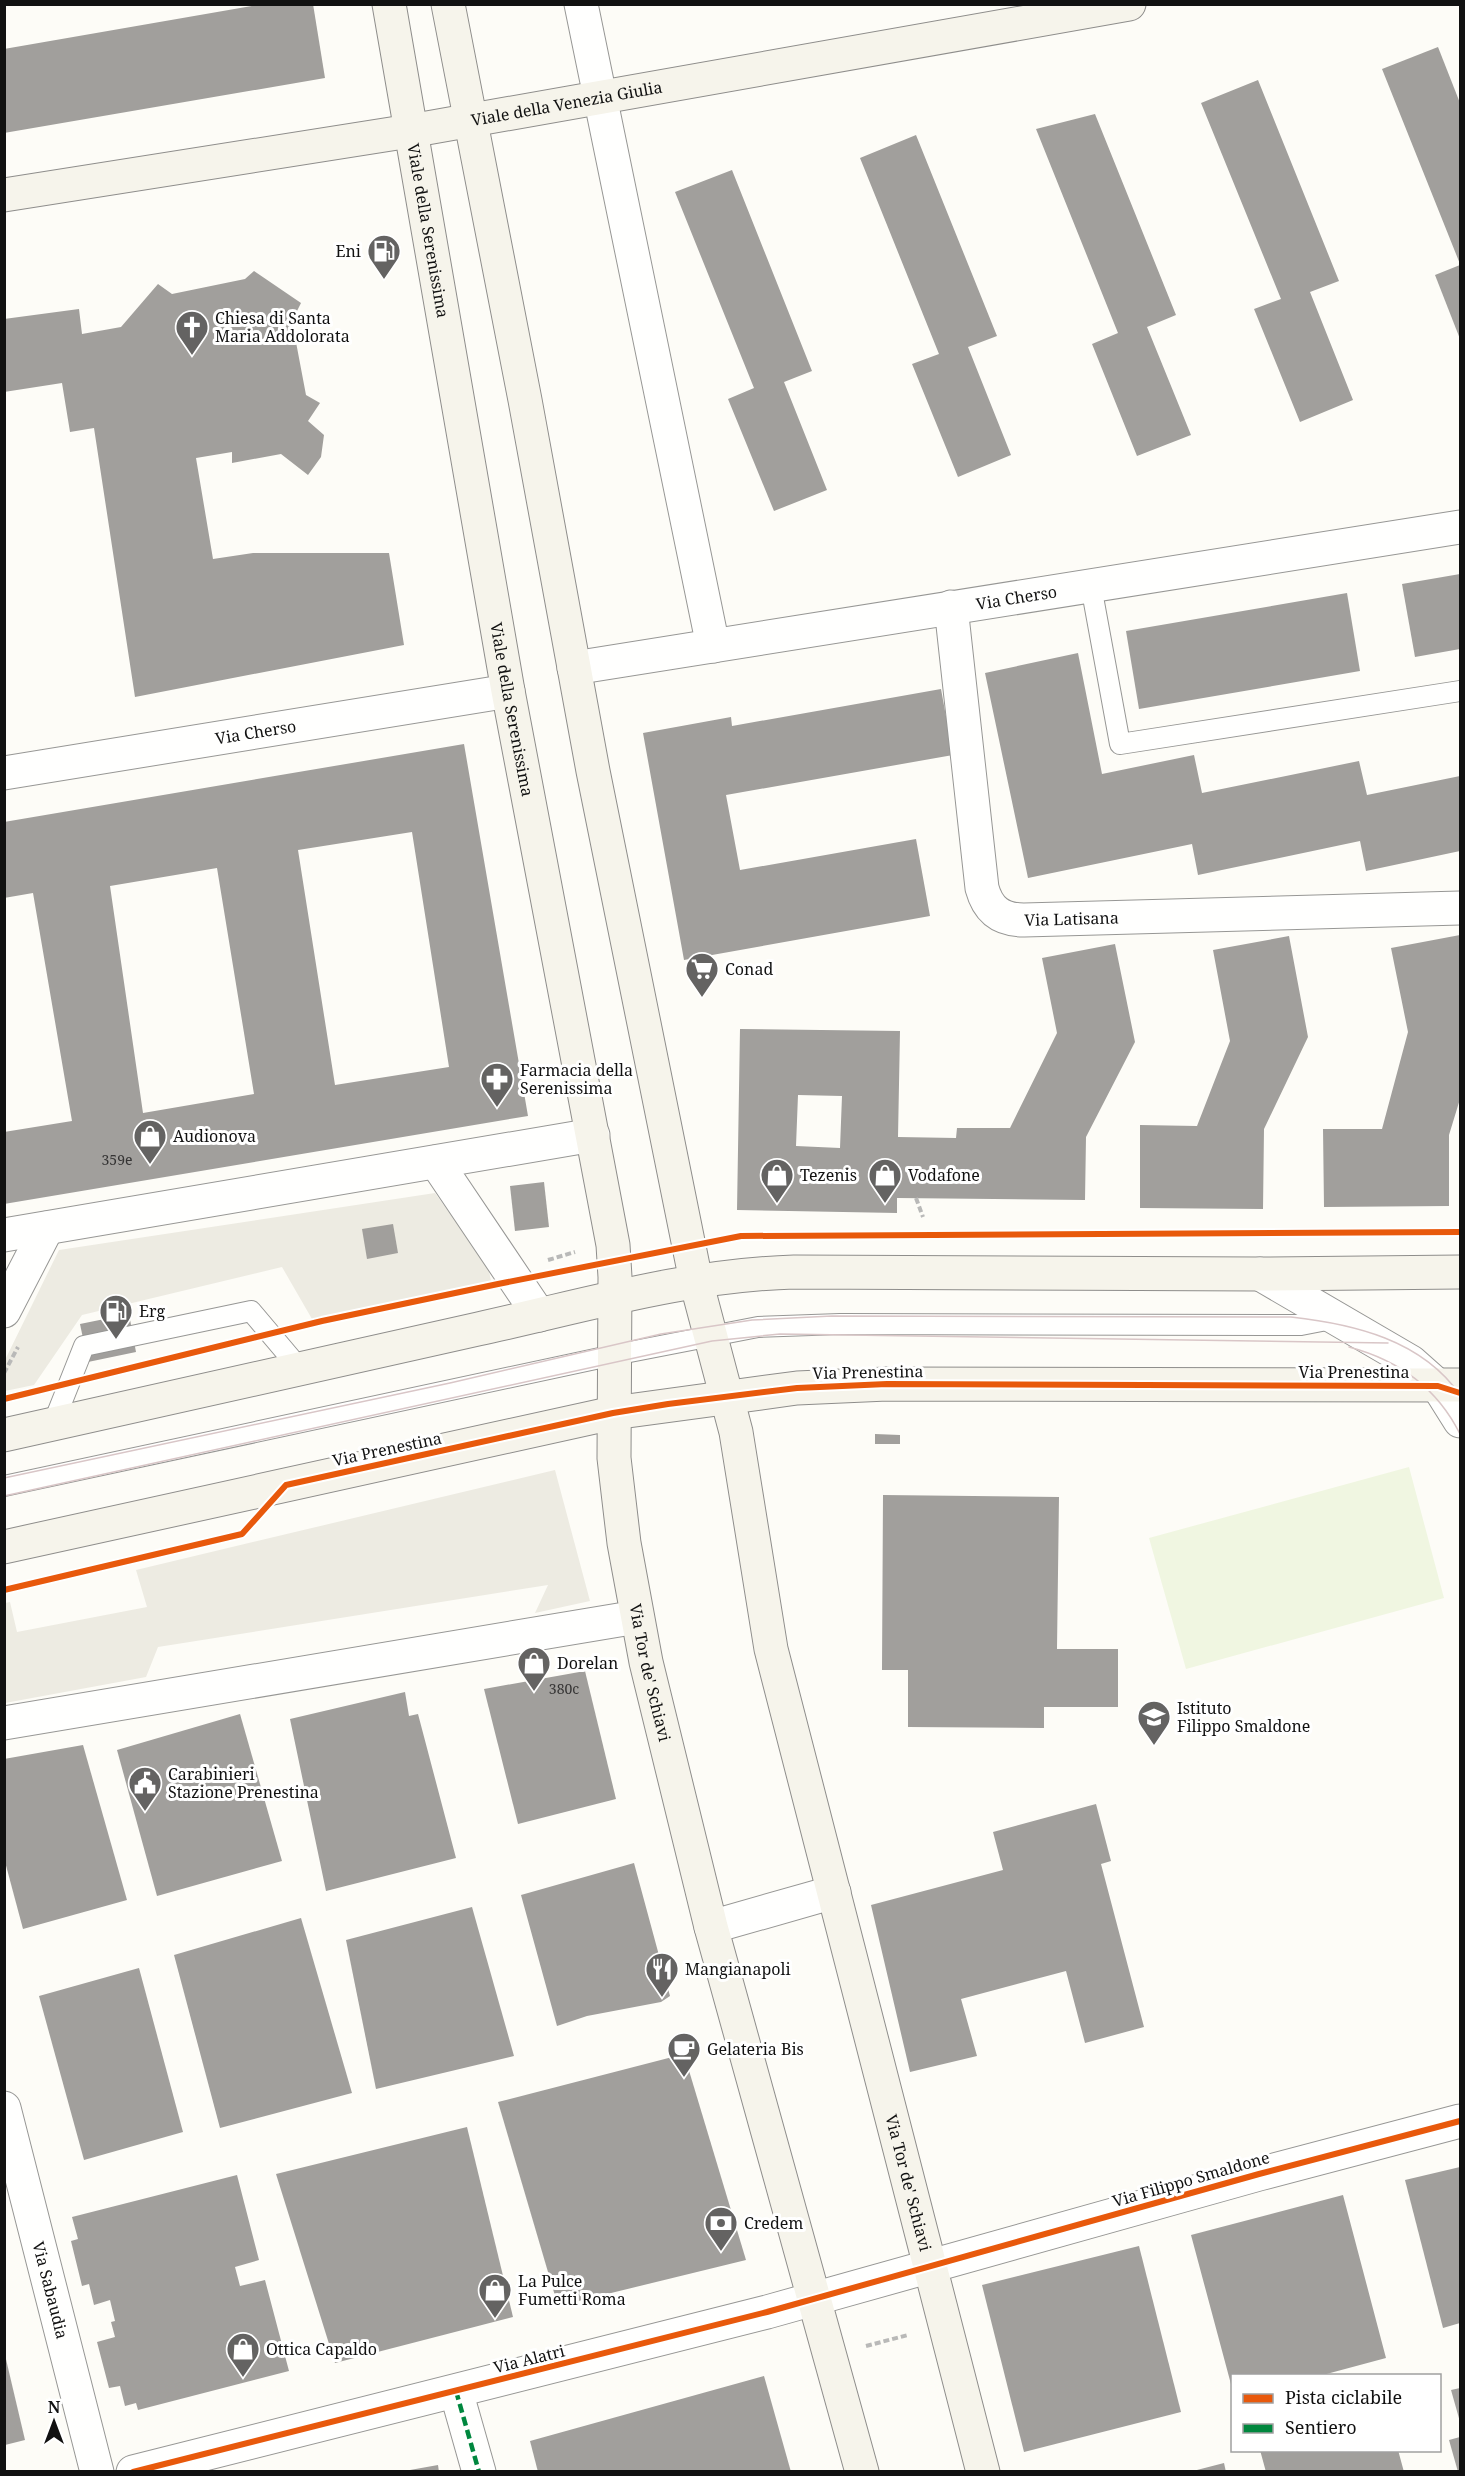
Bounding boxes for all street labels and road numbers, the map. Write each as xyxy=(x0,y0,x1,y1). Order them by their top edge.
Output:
street label: Viale della Venezia Giulia xyxy=(469,76,664,131)
street label: Viale della Serenissima xyxy=(402,142,454,320)
street label: Via Cherso xyxy=(974,580,1058,615)
street label: Viale della Serenissima xyxy=(485,621,539,798)
street label: Via Cherso xyxy=(214,715,298,749)
street label: Via Latisana xyxy=(1024,906,1119,931)
street label: Via Prenestina xyxy=(812,1360,924,1384)
street label: Via Prenestina xyxy=(1298,1361,1410,1383)
street label: Via Prenestina xyxy=(330,1427,444,1471)
street label: Via Tor de' Schiavi xyxy=(624,1602,676,1744)
street label: Via Tor de' Schiavi xyxy=(880,2112,937,2253)
street label: Via Filippo Smaldone xyxy=(1110,2146,1272,2212)
street label: Via Sabaudia xyxy=(28,2239,74,2341)
street label: Via Alatri xyxy=(491,2340,567,2378)

